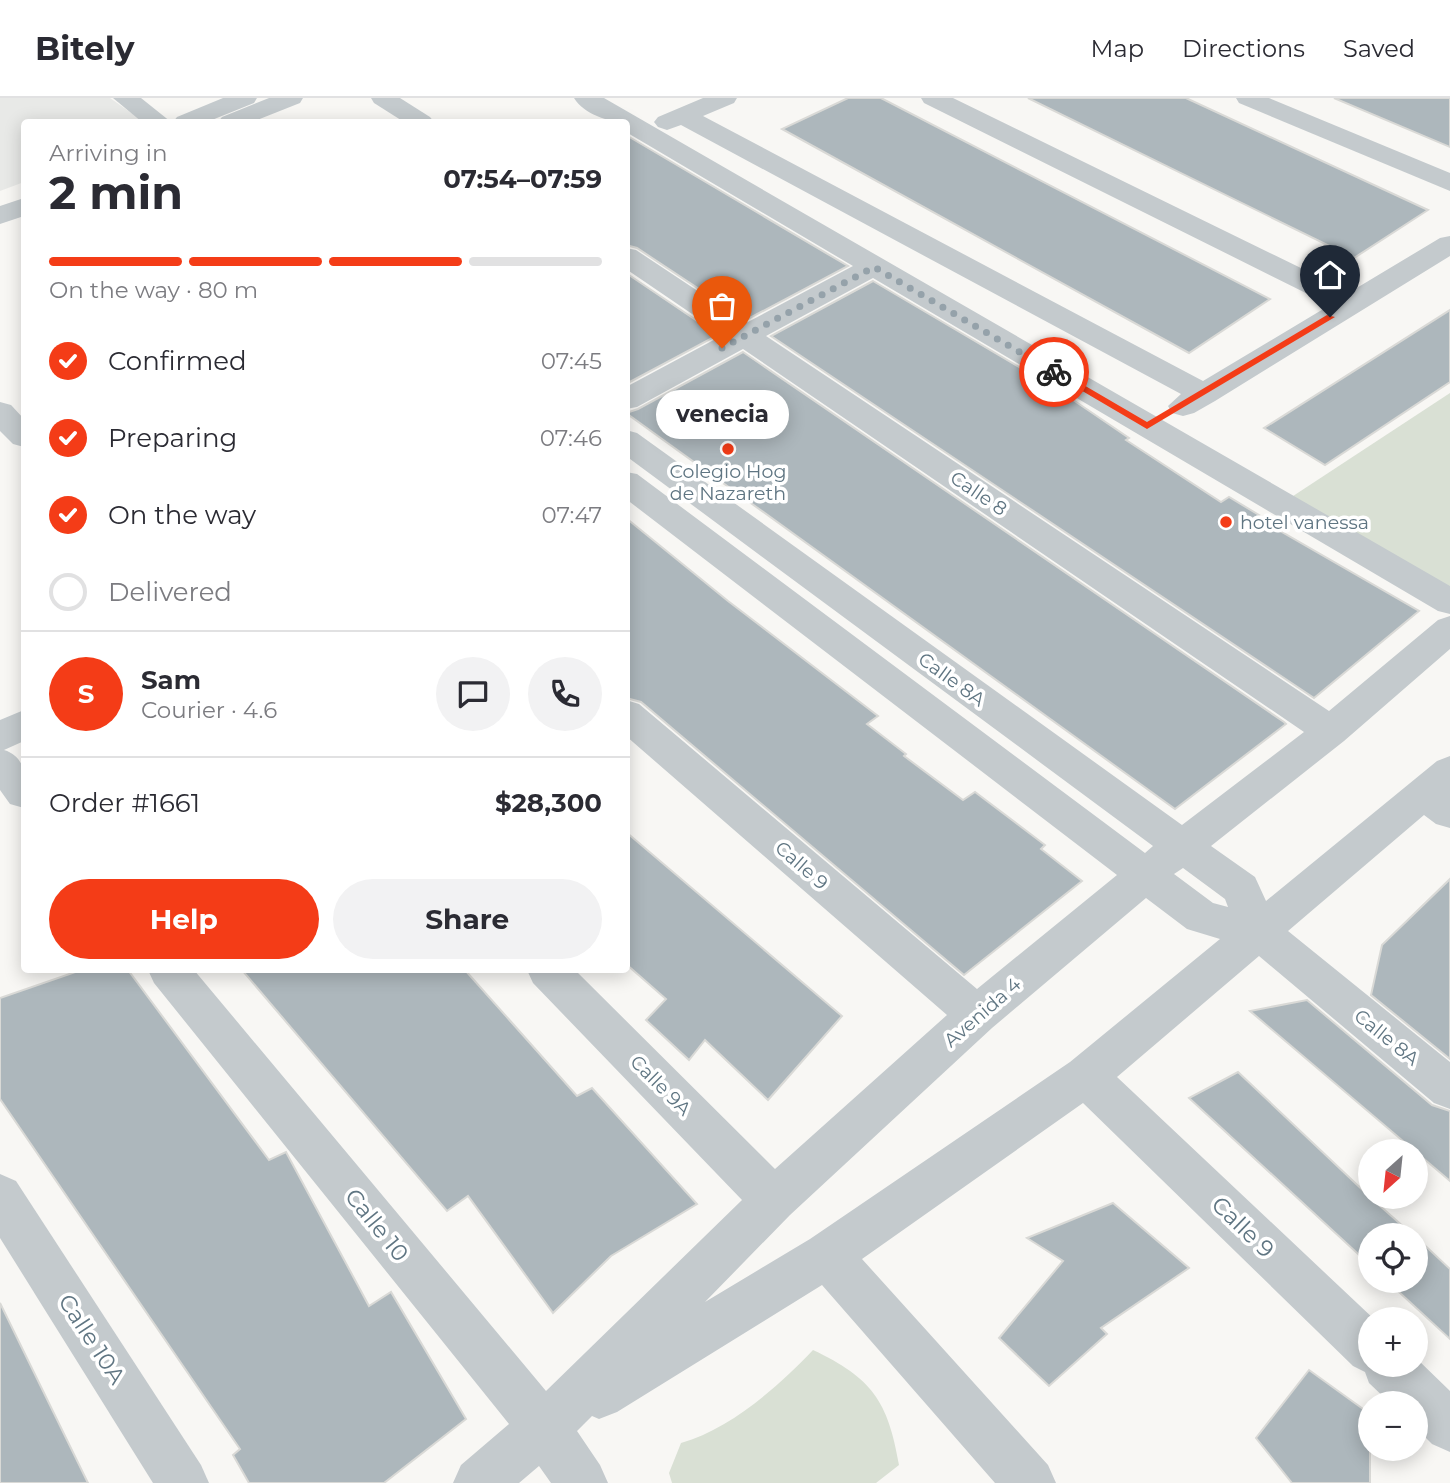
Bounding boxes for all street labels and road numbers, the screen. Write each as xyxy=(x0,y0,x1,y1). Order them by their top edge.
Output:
street label: Calle 8 xyxy=(946,466,1011,521)
street label: Calle 8A xyxy=(914,648,990,712)
street label: Calle 9 xyxy=(770,836,833,895)
street label: Avenida 4 xyxy=(939,973,1026,1052)
street label: Calle 8A xyxy=(1350,1004,1424,1071)
street label: Calle 9A xyxy=(626,1050,696,1121)
street label: Calle 10 xyxy=(339,1183,415,1267)
street label: Calle 9 xyxy=(1206,1191,1280,1263)
street label: Calle 10A xyxy=(53,1289,132,1390)

